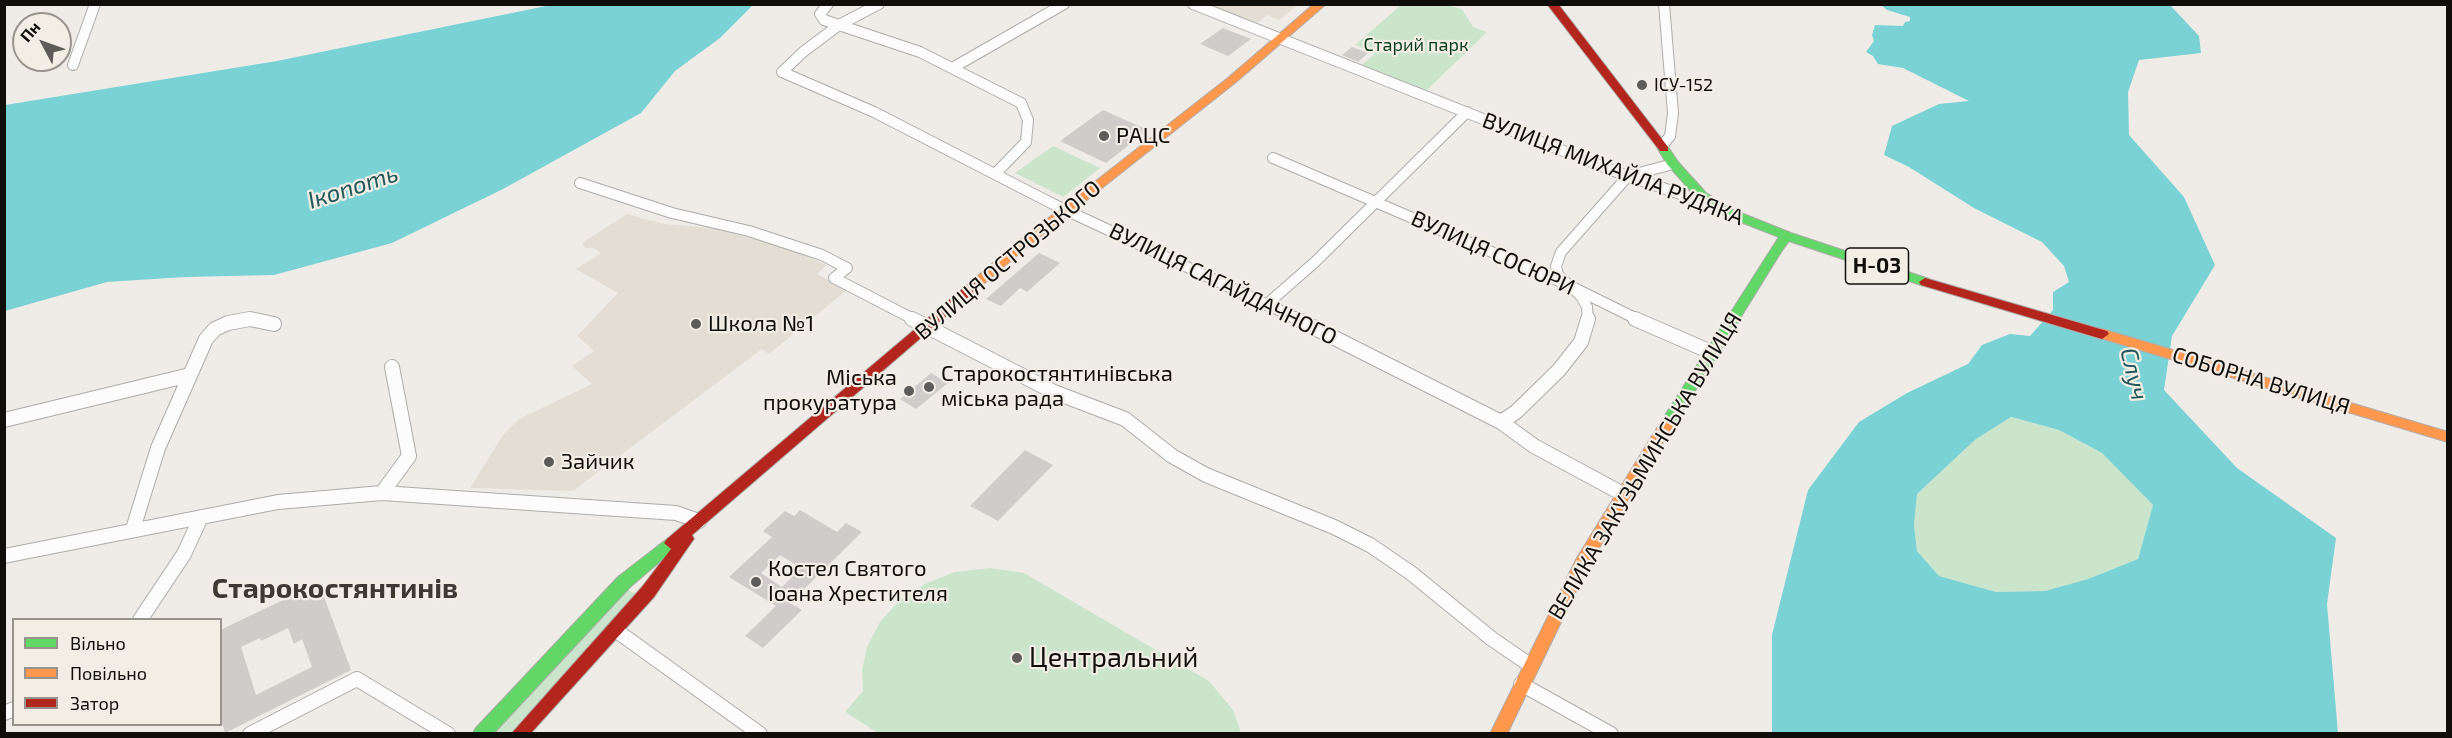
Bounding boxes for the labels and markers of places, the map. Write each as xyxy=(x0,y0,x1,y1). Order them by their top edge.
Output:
place label: ІСУ-152 xyxy=(1654,74,1713,96)
marker: ІСУ-152 xyxy=(1635,78,1649,92)
place label: РАЦС xyxy=(1116,123,1170,149)
marker: РАЦС xyxy=(1097,129,1111,143)
place label: Школа №1 xyxy=(708,311,814,337)
marker: Школа №1 xyxy=(689,317,703,331)
place label: Старокостянтинівська міська рада xyxy=(941,361,1173,412)
place label: Міська прокуратура xyxy=(763,365,897,416)
marker: Старокостянтинівська міська рада xyxy=(922,380,936,394)
marker: Міська прокуратура xyxy=(902,384,916,398)
place label: Зайчик xyxy=(561,449,635,475)
marker: Зайчик xyxy=(542,455,556,469)
place label: Костел Святого Іоана Хрестителя xyxy=(768,556,948,608)
marker: Костел Святого Іоана Хрестителя xyxy=(749,575,763,589)
place label: Центральний xyxy=(1029,642,1198,674)
marker: Центральний xyxy=(1010,651,1024,665)

